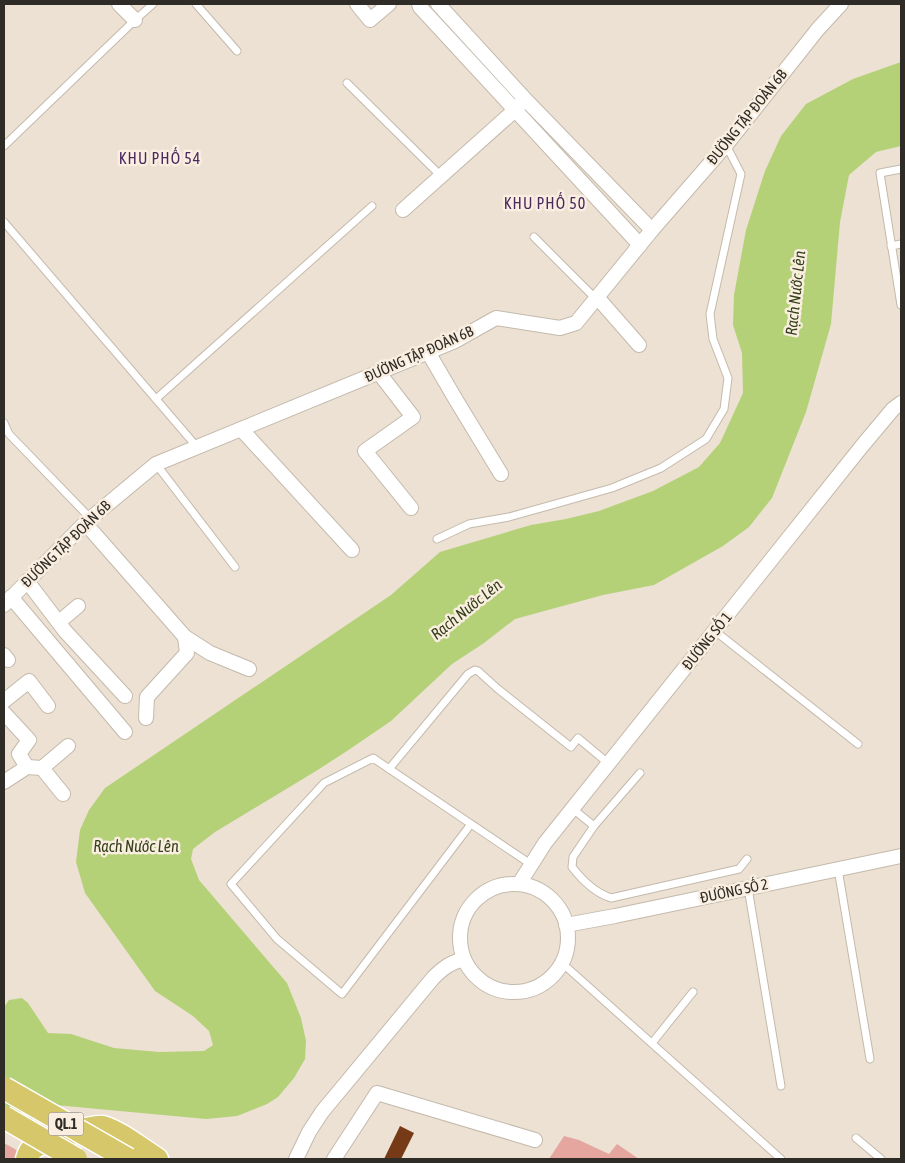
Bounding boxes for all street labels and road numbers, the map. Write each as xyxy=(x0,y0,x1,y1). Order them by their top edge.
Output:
street label: ĐƯỜNG TẬP ĐOÀN 6B xyxy=(703,66,790,168)
street label: ĐƯỜNG TẬP ĐOÀN 6B xyxy=(362,322,476,385)
street label: ĐƯỜNG TẬP ĐOÀN 6B xyxy=(18,497,114,590)
street label: ĐƯỜNG SỐ 1 xyxy=(678,608,735,673)
street label: ĐƯỜNG SỐ 2 xyxy=(698,874,769,906)
road number: QL.1 xyxy=(48,1112,84,1136)

